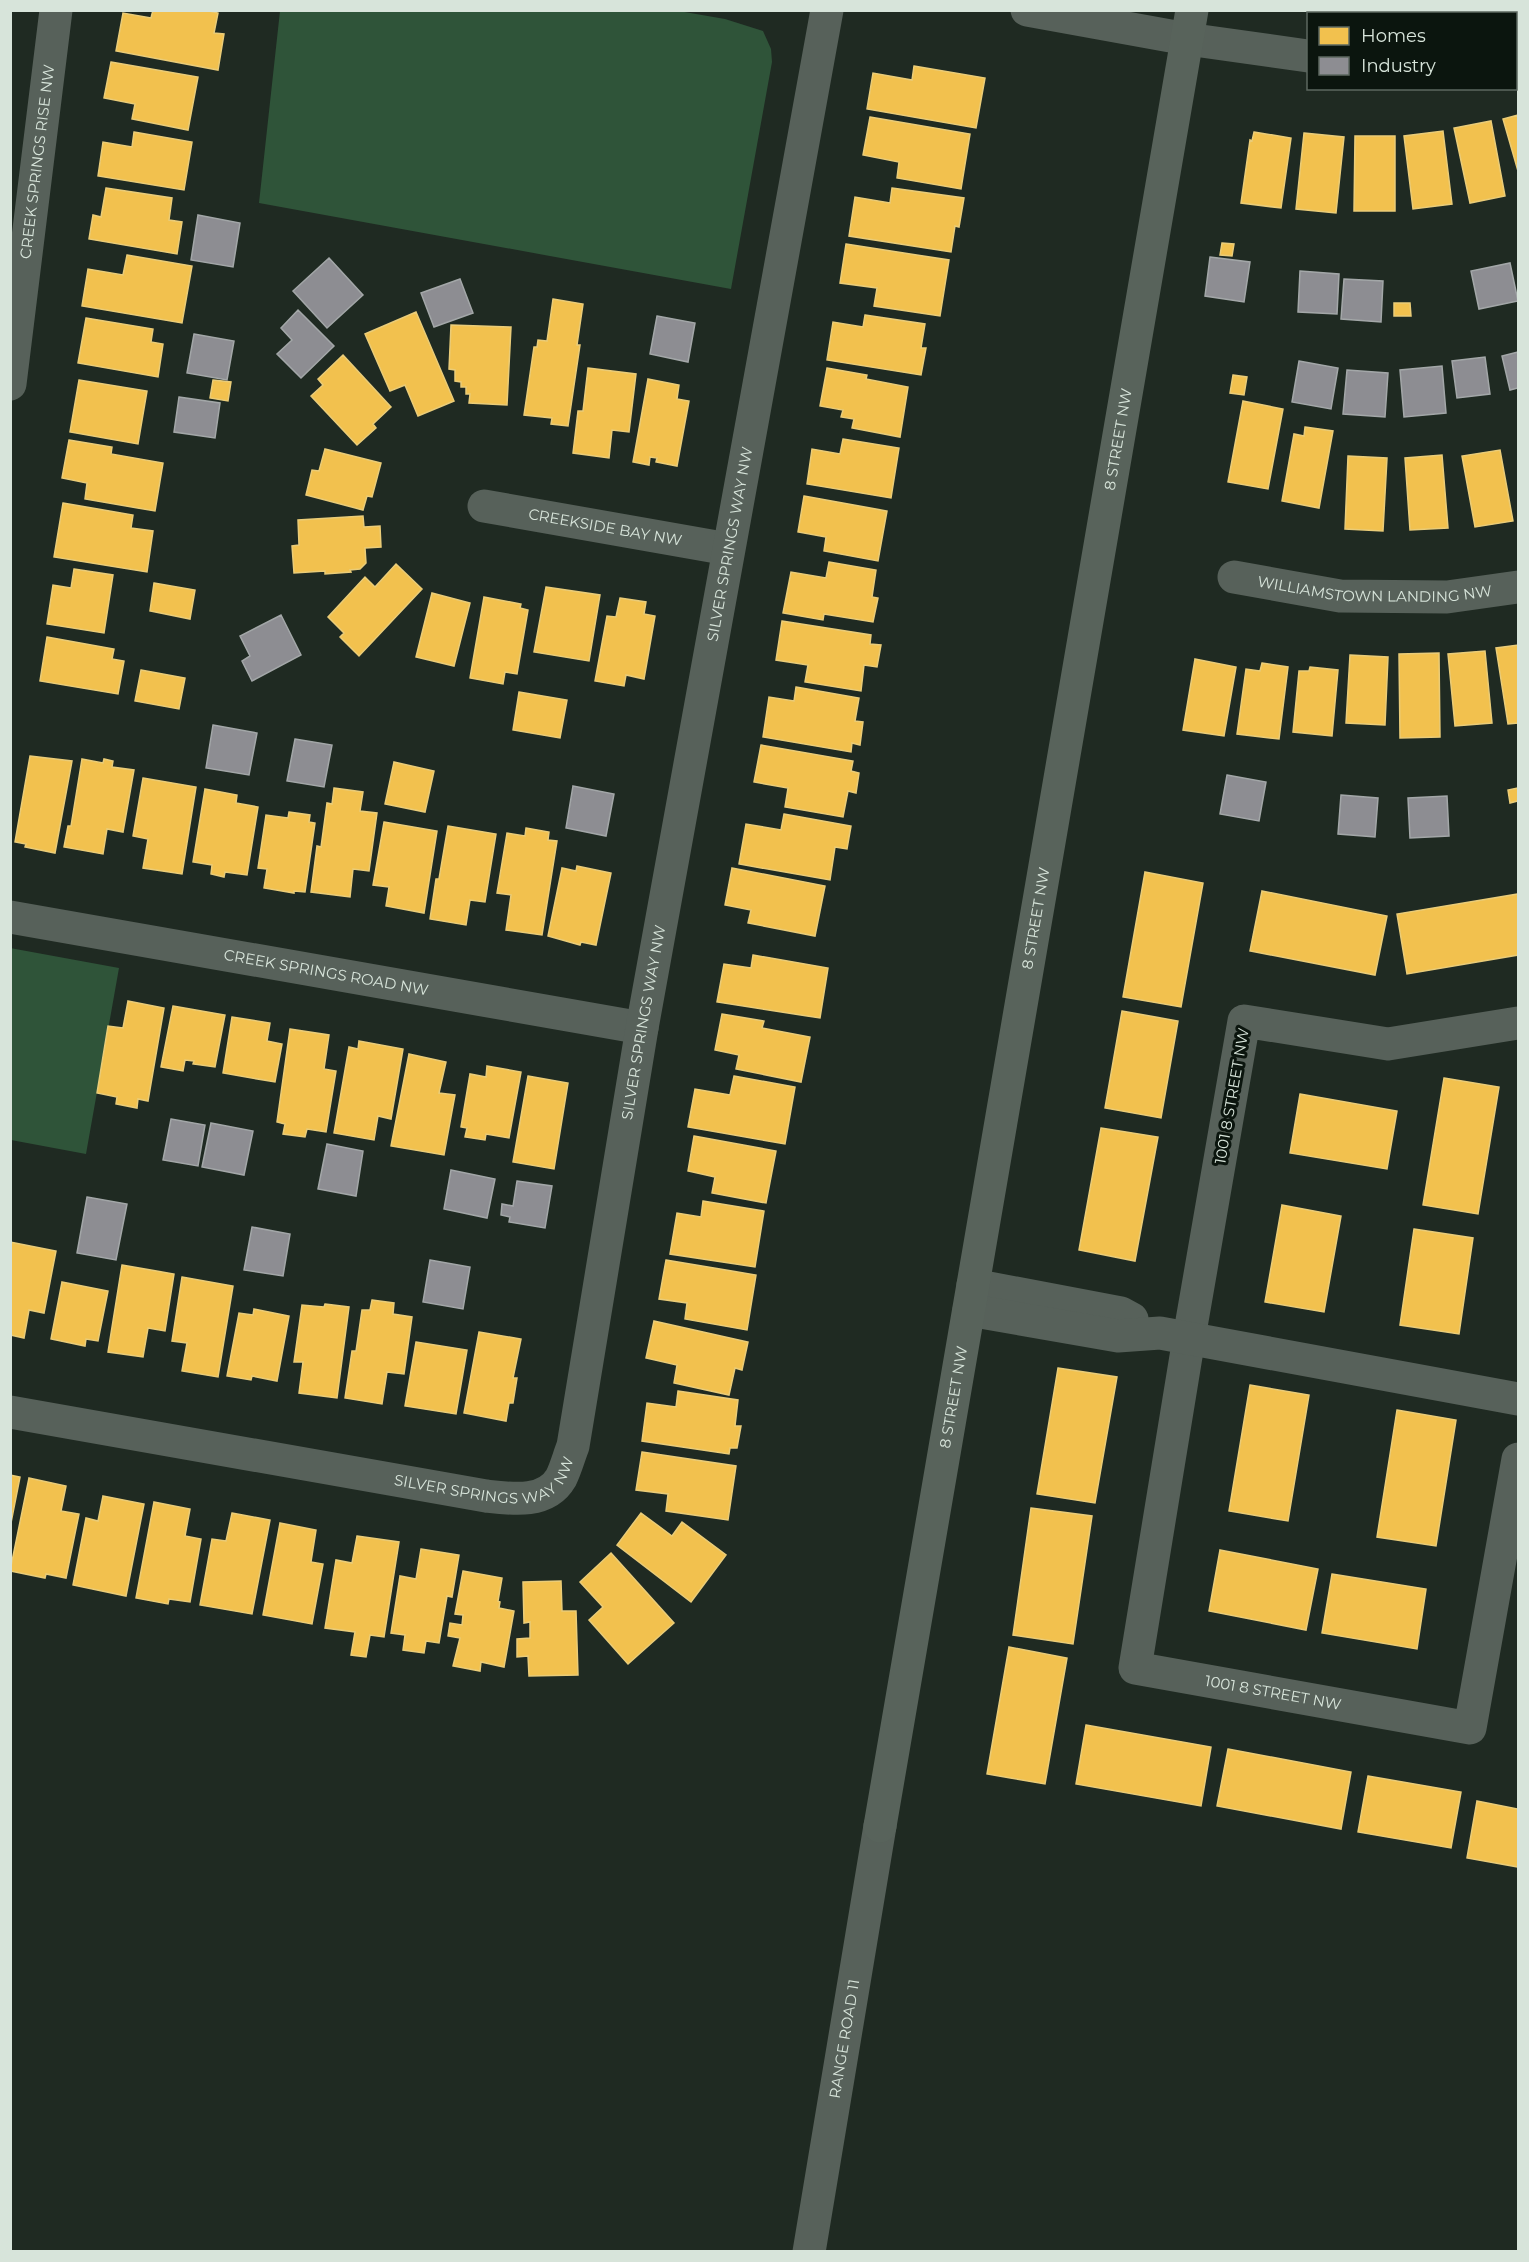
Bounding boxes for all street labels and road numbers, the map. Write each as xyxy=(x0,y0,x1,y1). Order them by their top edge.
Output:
street label: CREEK SPRINGS RISE NW xyxy=(15,63,58,260)
street label: 8 STREET NW xyxy=(1100,386,1136,492)
street label: SILVER SPRINGS WAY NW xyxy=(702,445,756,643)
street label: CREEKSIDE BAY NW xyxy=(527,504,684,550)
street label: WILLIAMSTOWN LANDING NW xyxy=(1256,571,1493,606)
street label: 8 STREET NW xyxy=(1017,865,1054,971)
street label: SILVER SPRINGS WAY NW xyxy=(617,923,670,1121)
street label: CREEK SPRINGS ROAD NW xyxy=(222,945,430,999)
street label: 1001 8 STREET NW xyxy=(1210,1026,1253,1165)
street label: 8 STREET NW xyxy=(935,1344,971,1450)
street label: SILVER SPRINGS WAY NW xyxy=(393,1454,578,1508)
street label: 1001 8 STREET NW xyxy=(1204,1671,1343,1714)
street label: RANGE ROAD 11 xyxy=(825,1978,863,2100)

